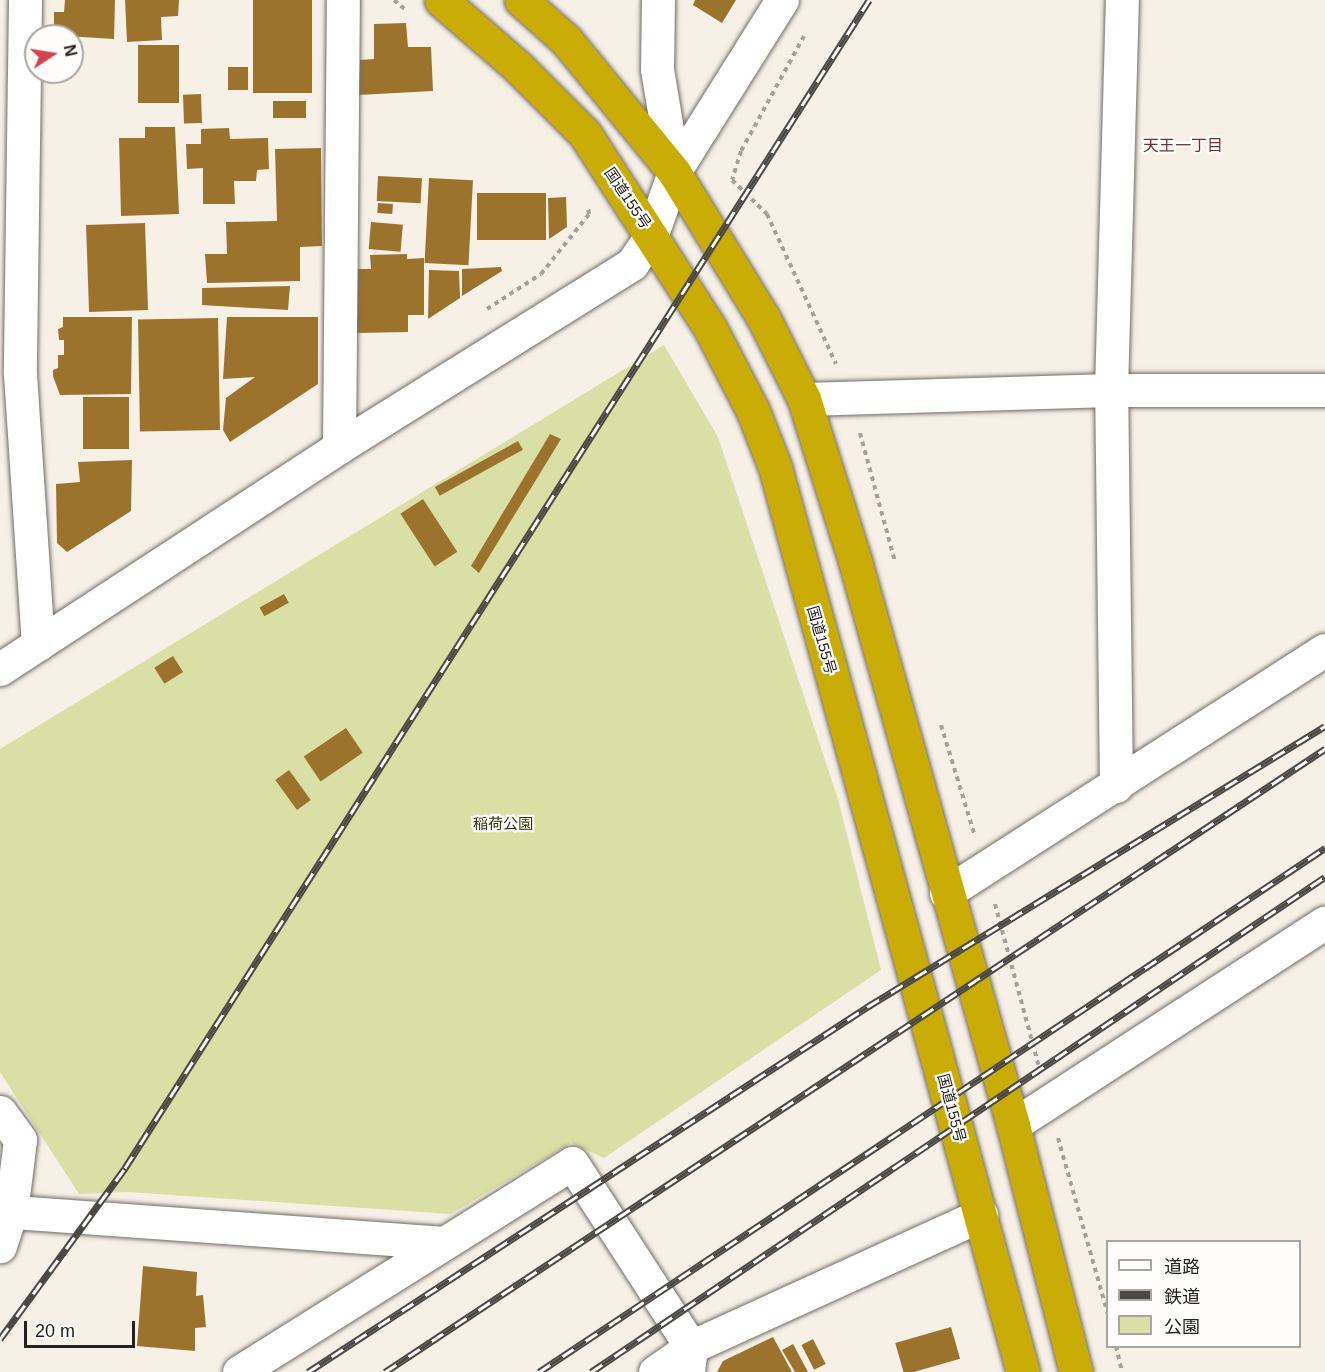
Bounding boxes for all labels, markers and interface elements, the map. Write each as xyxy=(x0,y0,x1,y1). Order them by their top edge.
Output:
north arrow xyxy=(24,24,84,84)
text: N xyxy=(61,43,80,58)
district label: 天王一丁目 xyxy=(1143,136,1223,156)
street label: 国道155号 xyxy=(601,164,655,232)
street label: 国道155号 xyxy=(804,604,840,676)
park label: 稲荷公園 xyxy=(473,815,533,833)
street label: 国道155号 xyxy=(934,1072,970,1144)
legend xyxy=(1106,1240,1301,1348)
text: 道路 xyxy=(1164,1257,1200,1277)
text: 鉄道 xyxy=(1164,1287,1200,1307)
scale bar xyxy=(27,1309,138,1347)
text: 公園 xyxy=(1164,1317,1200,1337)
text: 20 m xyxy=(35,1321,75,1341)

